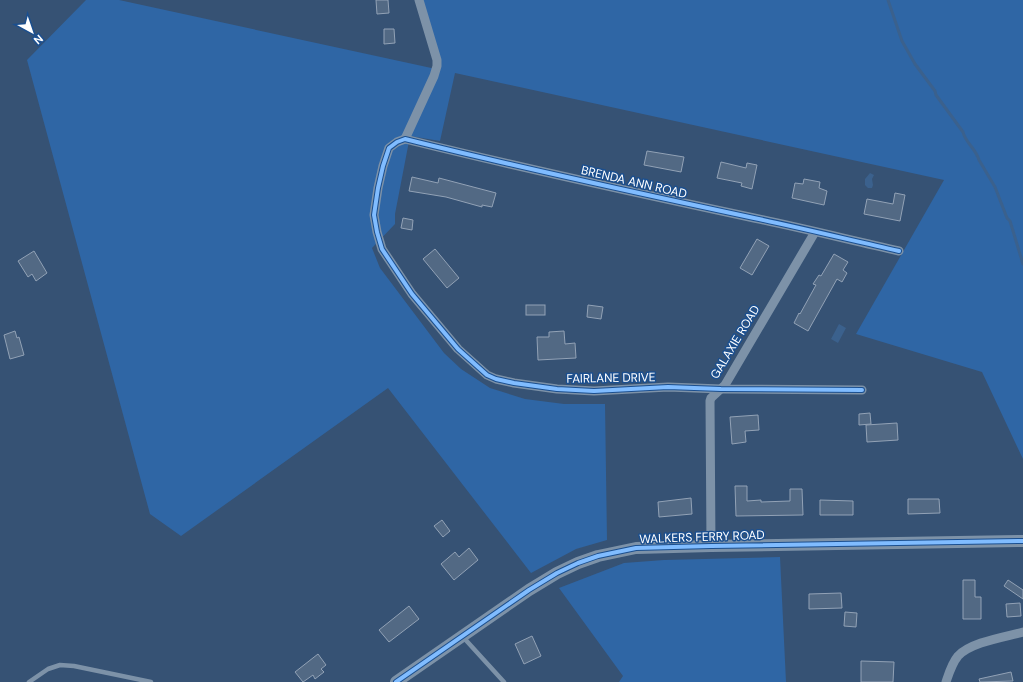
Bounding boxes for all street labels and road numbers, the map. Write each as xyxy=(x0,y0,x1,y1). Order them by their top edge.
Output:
street label: BRENDA ANN ROAD xyxy=(580,162,688,202)
street label: GALAXIE ROAD xyxy=(707,302,763,382)
street label: FAIRLANE DRIVE xyxy=(566,369,656,387)
street label: WALKERS FERRY ROAD xyxy=(639,527,765,547)

